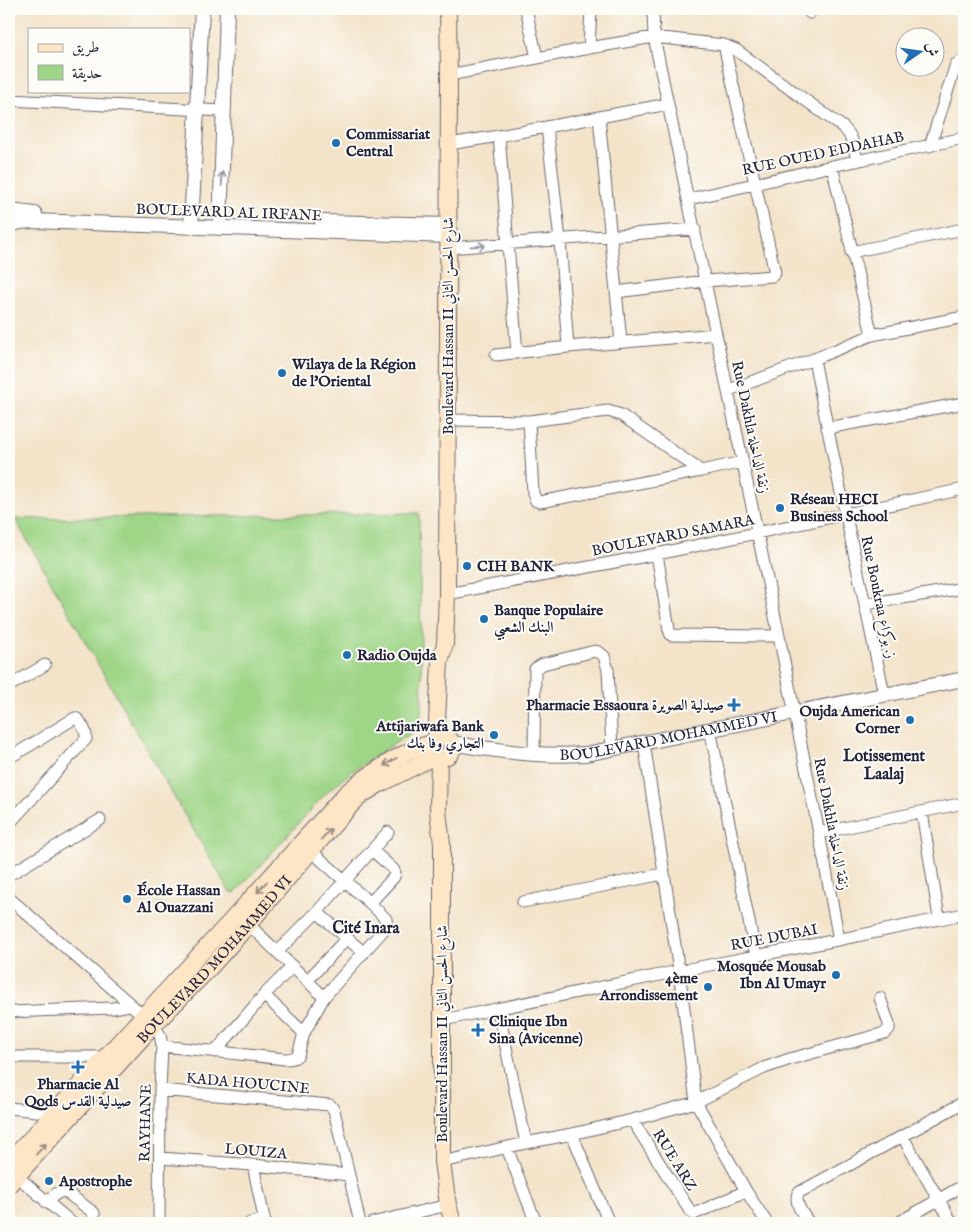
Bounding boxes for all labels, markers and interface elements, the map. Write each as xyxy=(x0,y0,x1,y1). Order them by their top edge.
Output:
legend xyxy=(28,28,190,92)
north arrow xyxy=(896,28,946,78)
text: طريق xyxy=(72,38,99,57)
text: ش xyxy=(921,41,942,58)
text: حديقة xyxy=(72,64,102,83)
place label: Commissariat Central xyxy=(346,125,431,161)
street label: RUE OUED EDDAHAB xyxy=(740,127,906,180)
marker: Commissariat Central xyxy=(330,137,342,149)
one-way arrow xyxy=(217,172,226,188)
street label: BOULEVARD AL IRFANE xyxy=(136,200,322,225)
street label: Boulevard Hassan II شارع الحسن الثاني xyxy=(439,217,461,435)
one-way arrow xyxy=(470,241,486,250)
place label: Wilaya de la Région de l'Oriental xyxy=(291,355,416,391)
street label: Rue Dakhla زنقة الداخلة xyxy=(727,359,774,495)
marker: Wilaya de la Région de l'Oriental xyxy=(276,367,288,379)
place label: Réseau HECI Business School xyxy=(790,490,889,526)
marker: Réseau HECI Business School xyxy=(774,502,786,514)
street label: BOULEVARD SAMARA xyxy=(590,510,757,561)
street label: Rue Boukraa ز. بوكراع xyxy=(853,534,901,661)
place label: CIH BANK xyxy=(477,557,555,576)
marker: CIH BANK xyxy=(461,560,473,572)
place label: Banque Populaire البنك الشعبي xyxy=(494,601,603,641)
marker: Banque Populaire البنك الشعبي xyxy=(478,613,490,625)
place label: Radio Oujda xyxy=(357,646,437,665)
marker: Radio Oujda xyxy=(341,649,353,661)
place label: Pharmacie Essaoura صيدلية الصويرة xyxy=(526,696,724,715)
marker: Pharmacie Essaoura صيدلية الصويرة xyxy=(728,699,740,711)
place label: Oujda American Corner xyxy=(800,702,900,738)
street label: BOULEVARD MOHAMMED VI xyxy=(560,707,780,765)
marker: Oujda American Corner xyxy=(904,714,916,726)
place label: Attijariwafa Bank التجاري وفا بنك xyxy=(375,717,485,755)
marker: Attijariwafa Bank التجاري وفا بنك xyxy=(488,729,500,741)
district label: Lotissement Laalaj xyxy=(843,747,926,785)
street label: Rue Dakhla زنقة الداخلة xyxy=(809,756,854,892)
one-way arrow xyxy=(384,758,398,768)
one-way arrow xyxy=(320,827,332,840)
street label: BOULEVARD MOHAMMED VI xyxy=(133,871,296,1048)
one-way arrow xyxy=(256,880,267,893)
place label: École Hassan Al Ouazzani xyxy=(136,881,220,917)
marker: École Hassan Al Ouazzani xyxy=(121,893,133,905)
district label: Cité Inara xyxy=(332,919,401,939)
street label: RUE DUBAI xyxy=(729,920,820,955)
street label: Boulevard Hassan II شارع الحسن الثاني xyxy=(433,925,455,1143)
place label: Mosquée Mousab Ibn Al Umayr xyxy=(717,957,826,993)
place label: 4ème Arrondissement xyxy=(599,969,699,1005)
marker: Mosquée Mousab Ibn Al Umayr xyxy=(830,969,842,981)
marker: 4ème Arrondissement xyxy=(702,981,714,993)
place label: Clinique Ibn Sina (Avicenne) xyxy=(489,1012,583,1048)
marker: Clinique Ibn Sina (Avicenne) xyxy=(471,1023,485,1037)
marker: Pharmacie Al Qods صيدلية القدس xyxy=(72,1061,84,1073)
street label: KADA HOUCINE xyxy=(185,1069,311,1098)
place label: Pharmacie Al Qods صيدلية القدس xyxy=(25,1075,131,1111)
street label: RAYHANE xyxy=(135,1084,156,1162)
street label: RUE ARZ xyxy=(648,1126,701,1195)
street label: LOUIZA xyxy=(224,1139,289,1164)
one-way arrow xyxy=(36,1142,47,1155)
place label: Apostrophe xyxy=(58,1172,132,1191)
marker: Apostrophe xyxy=(43,1175,55,1187)

